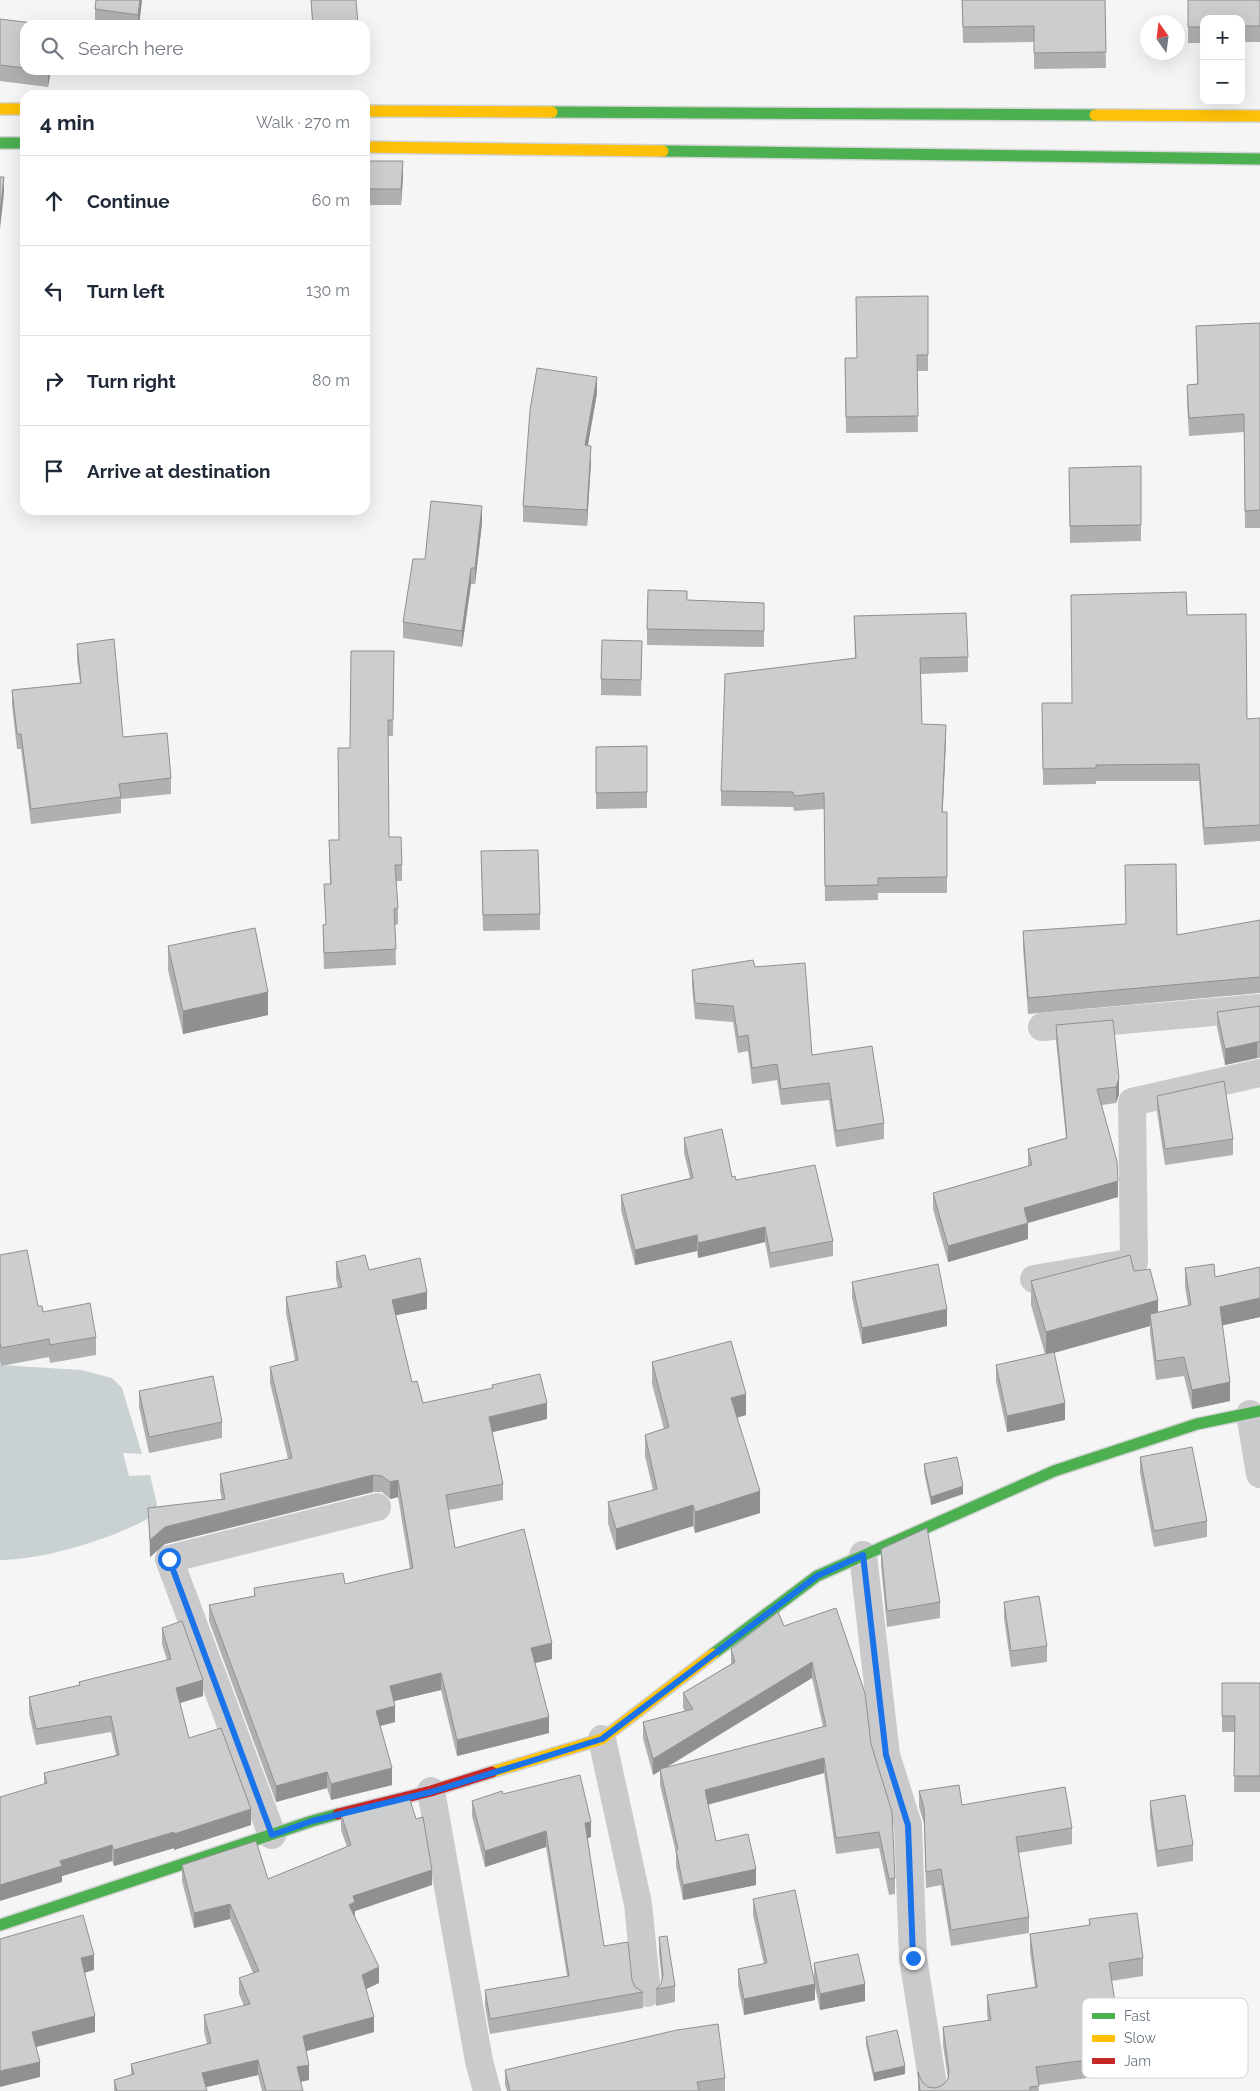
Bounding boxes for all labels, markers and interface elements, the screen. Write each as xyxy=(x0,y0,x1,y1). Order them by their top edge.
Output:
north arrow xyxy=(1140,15,1185,60)
map controls xyxy=(1200,15,1245,105)
button: + xyxy=(1200,15,1245,60)
search box xyxy=(20,20,370,75)
icon: search xyxy=(38,34,66,62)
text: Search here xyxy=(78,37,184,59)
button: − xyxy=(1200,60,1245,105)
text: 4 min xyxy=(40,110,95,135)
text: Walk · 270 m xyxy=(256,113,350,132)
icon: ahead xyxy=(40,187,68,215)
text: Continue xyxy=(87,190,170,212)
text: 60 m xyxy=(312,191,350,210)
icon: left xyxy=(40,277,68,305)
text: Turn left xyxy=(87,280,164,302)
text: 130 m xyxy=(306,281,350,300)
icon: right xyxy=(40,367,68,395)
text: Turn right xyxy=(87,370,176,392)
text: 80 m xyxy=(312,371,350,390)
icon: arrive xyxy=(40,457,68,485)
text: Arrive at destination xyxy=(87,460,271,482)
route start xyxy=(158,1548,181,1571)
route end xyxy=(902,1947,925,1970)
legend xyxy=(1082,1998,1248,2078)
text: Fast xyxy=(1124,2008,1151,2024)
text: Slow xyxy=(1124,2030,1156,2046)
text: Jam xyxy=(1124,2053,1151,2069)

